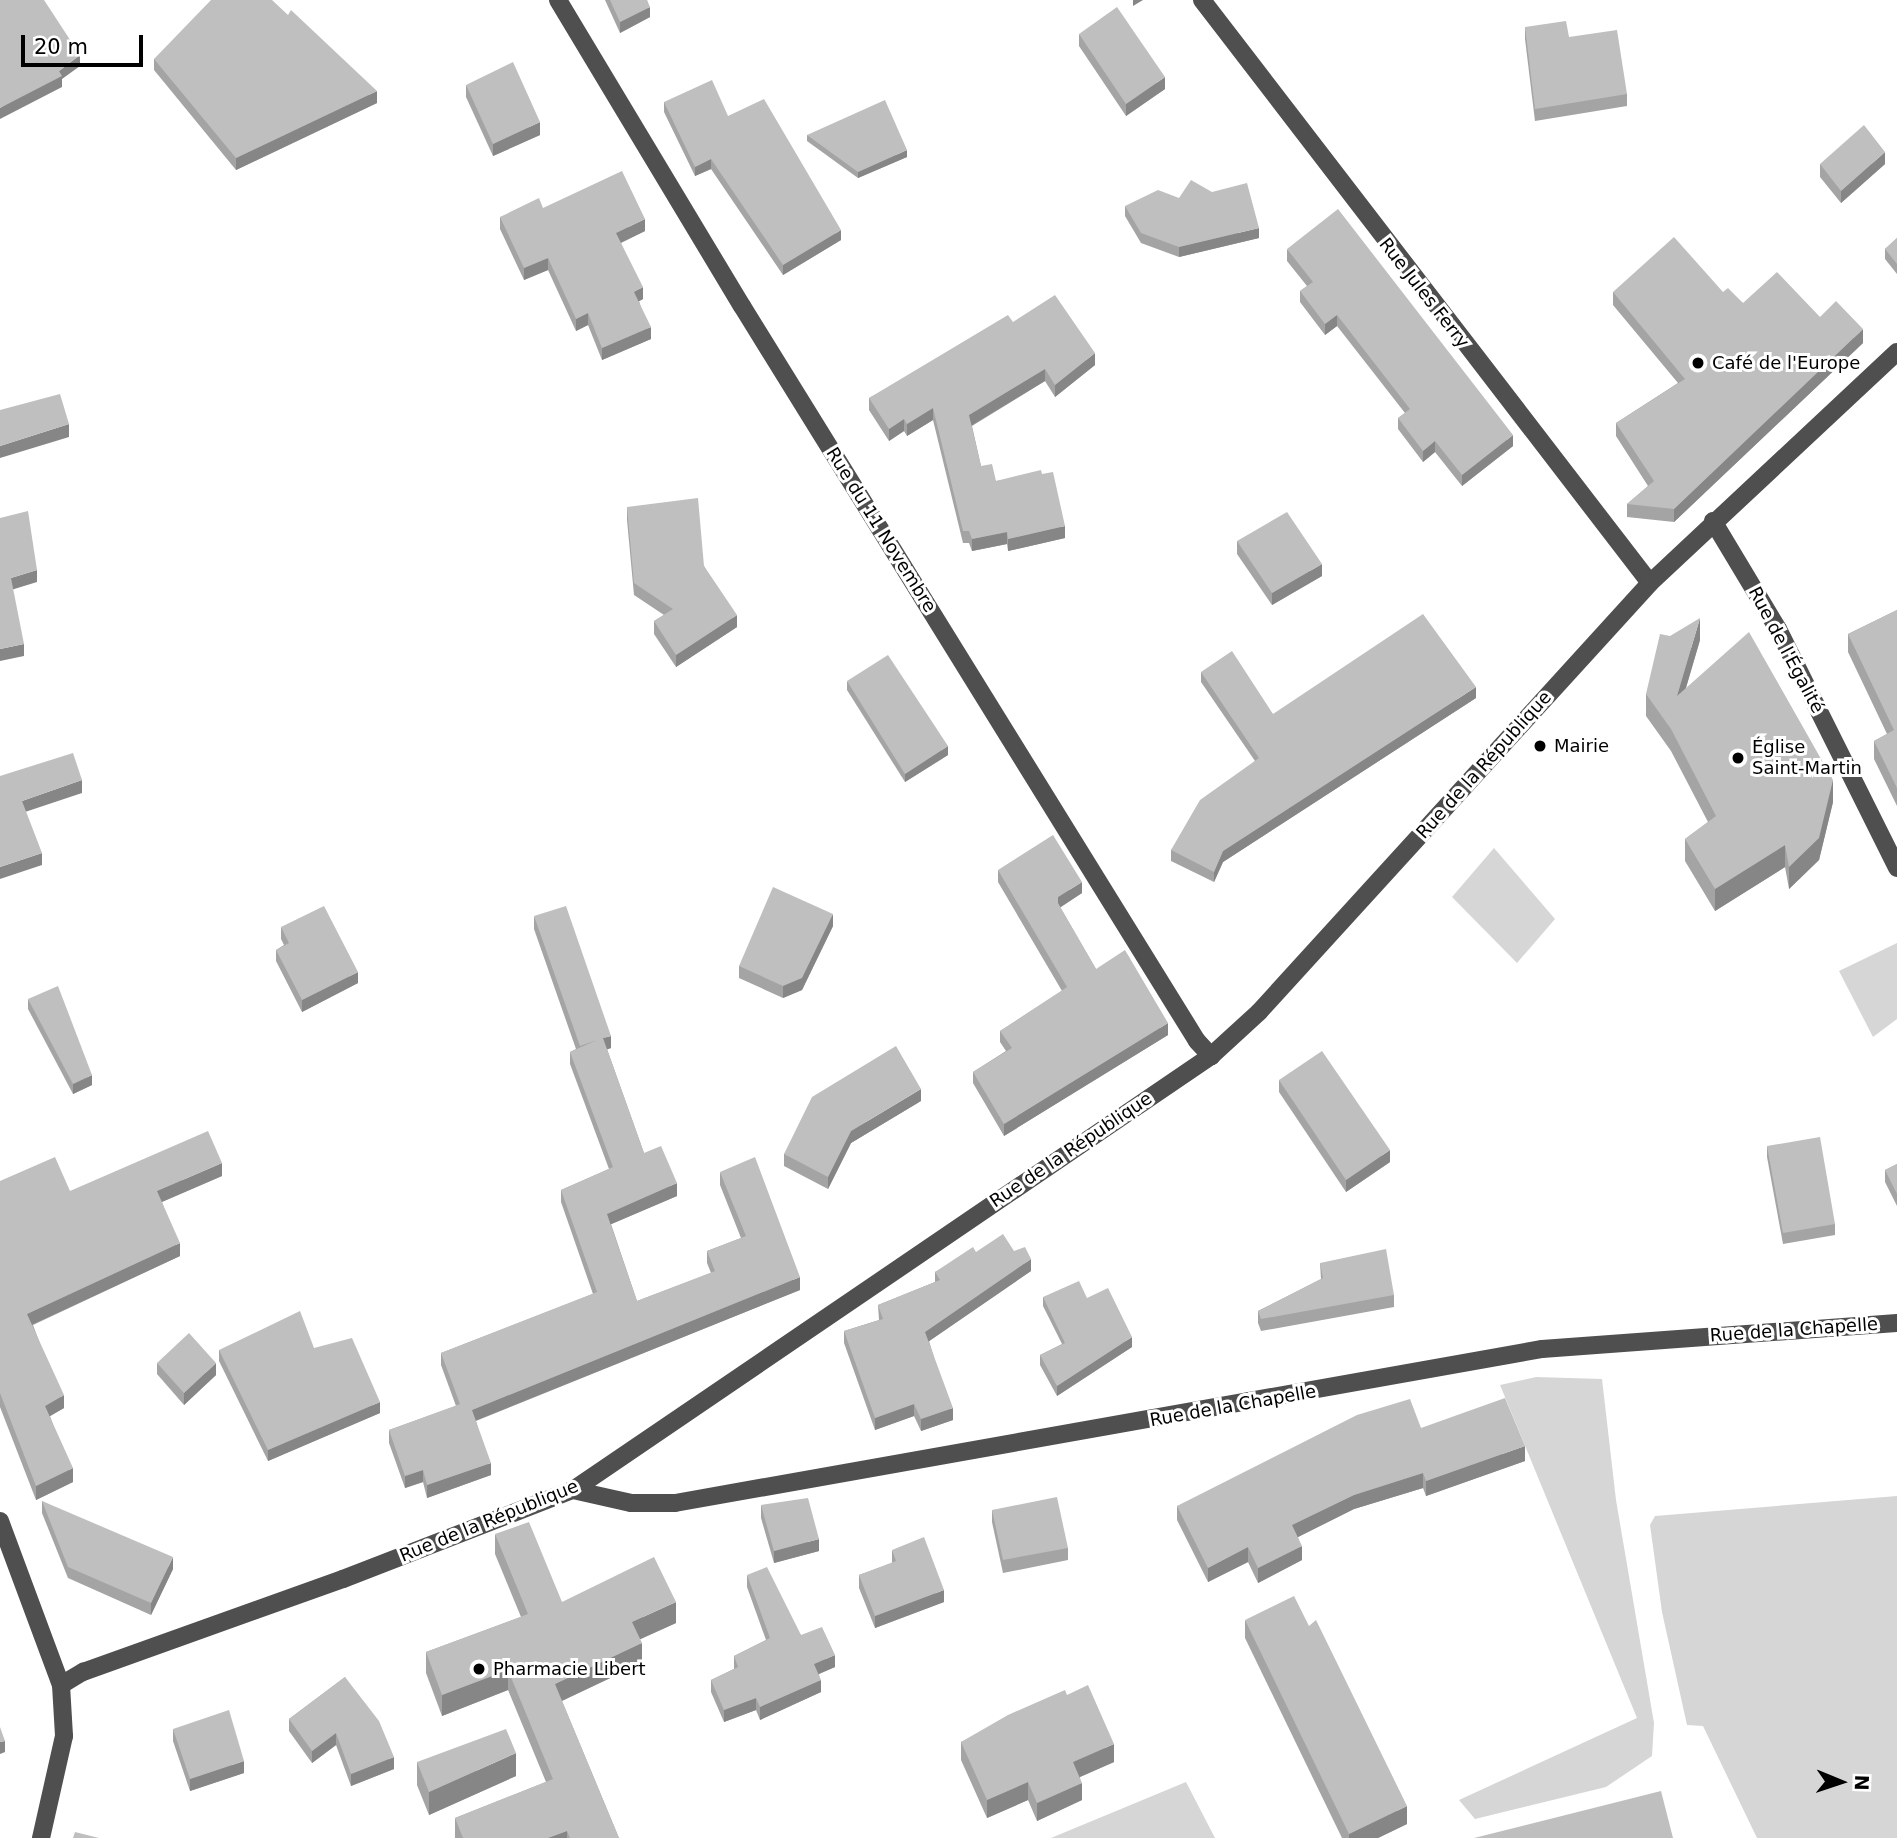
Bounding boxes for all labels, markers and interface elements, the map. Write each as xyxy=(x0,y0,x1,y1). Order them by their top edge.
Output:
scale bar xyxy=(24,21,147,65)
text: 20 m xyxy=(34,35,88,59)
street label: Rue Jules Ferry xyxy=(1374,234,1474,352)
place label: Café de l'Europe xyxy=(1712,352,1860,374)
marker: Café de l'Europe xyxy=(1690,355,1706,371)
street label: Rue du 11 Novembre xyxy=(821,444,941,616)
street label: Rue de l'Égalité xyxy=(1744,583,1828,717)
street label: Rue de la République xyxy=(1412,687,1556,843)
place label: Mairie xyxy=(1554,735,1609,757)
place label: Église Saint-Martin xyxy=(1752,737,1862,780)
marker: Mairie xyxy=(1532,738,1548,754)
marker: Église Saint-Martin xyxy=(1730,750,1746,766)
street label: Rue de la République xyxy=(986,1088,1156,1212)
street label: Rue de la Chapelle xyxy=(1709,1313,1879,1347)
street label: Rue de la Chapelle xyxy=(1148,1381,1318,1431)
street label: Rue de la République xyxy=(396,1475,582,1567)
place label: Pharmacie Libert xyxy=(493,1658,646,1680)
marker: Pharmacie Libert xyxy=(471,1661,487,1677)
north arrow xyxy=(1806,1747,1876,1817)
text: N xyxy=(1851,1774,1873,1791)

